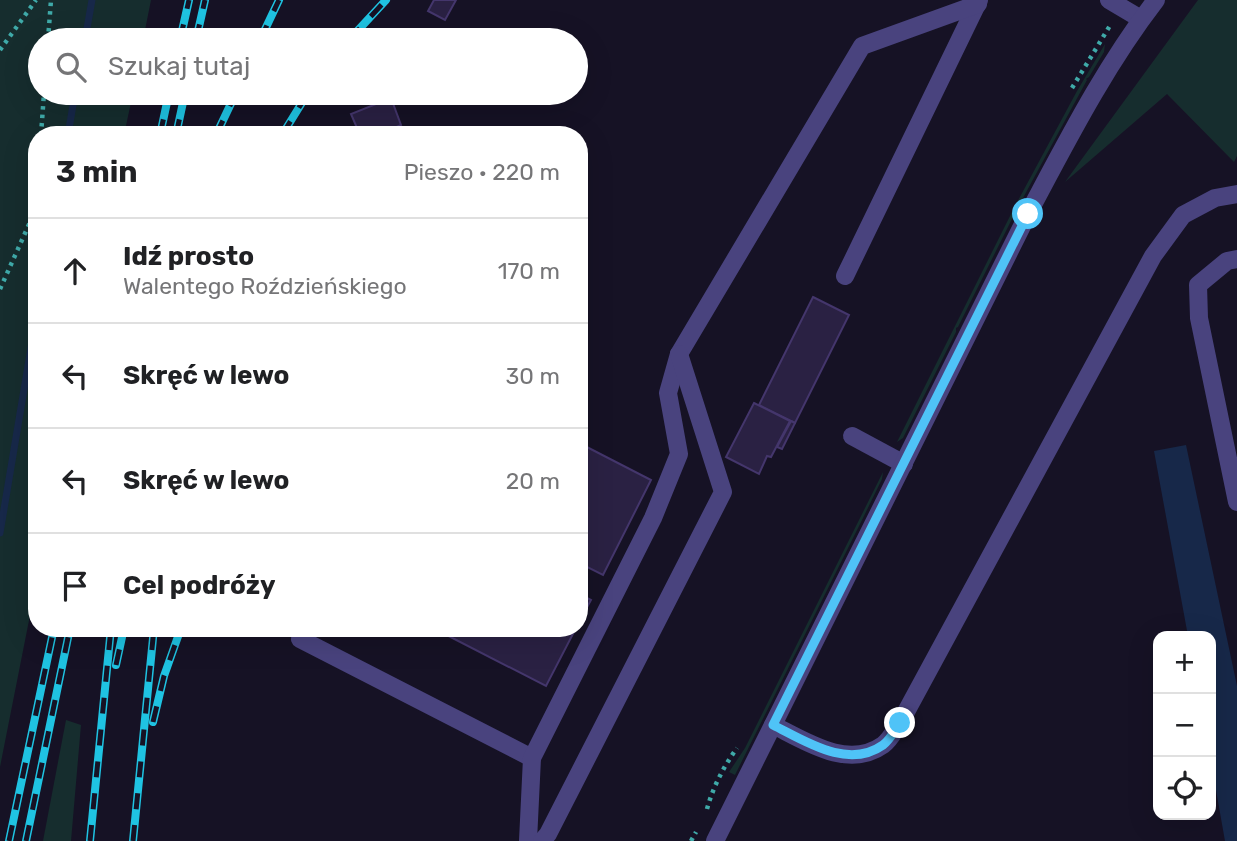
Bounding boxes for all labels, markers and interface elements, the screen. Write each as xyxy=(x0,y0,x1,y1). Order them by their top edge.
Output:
search box xyxy=(28,28,588,105)
icon: search xyxy=(52,48,90,86)
text: Szukaj tutaj xyxy=(108,51,250,82)
text: 3 min xyxy=(56,154,138,190)
text: Pieszo · 220 m xyxy=(404,158,560,186)
route start xyxy=(1012,198,1043,229)
text: Idź prosto xyxy=(123,241,254,272)
icon: ahead xyxy=(56,252,94,290)
text: 170 m xyxy=(498,257,560,285)
text: Walentego Roździeńskiego xyxy=(123,272,407,300)
icon: left xyxy=(56,357,94,395)
text: Skręć w lewo xyxy=(123,360,289,391)
text: 30 m xyxy=(505,362,560,390)
icon: left xyxy=(56,462,94,500)
text: Skręć w lewo xyxy=(123,465,289,496)
text: 20 m xyxy=(506,467,560,495)
icon: arrive xyxy=(56,567,94,605)
text: Cel podróży xyxy=(123,570,276,601)
map controls xyxy=(1153,631,1216,820)
button: + xyxy=(1153,631,1216,694)
button: − xyxy=(1153,694,1216,757)
route end xyxy=(884,707,915,738)
button: locate xyxy=(1153,757,1216,820)

